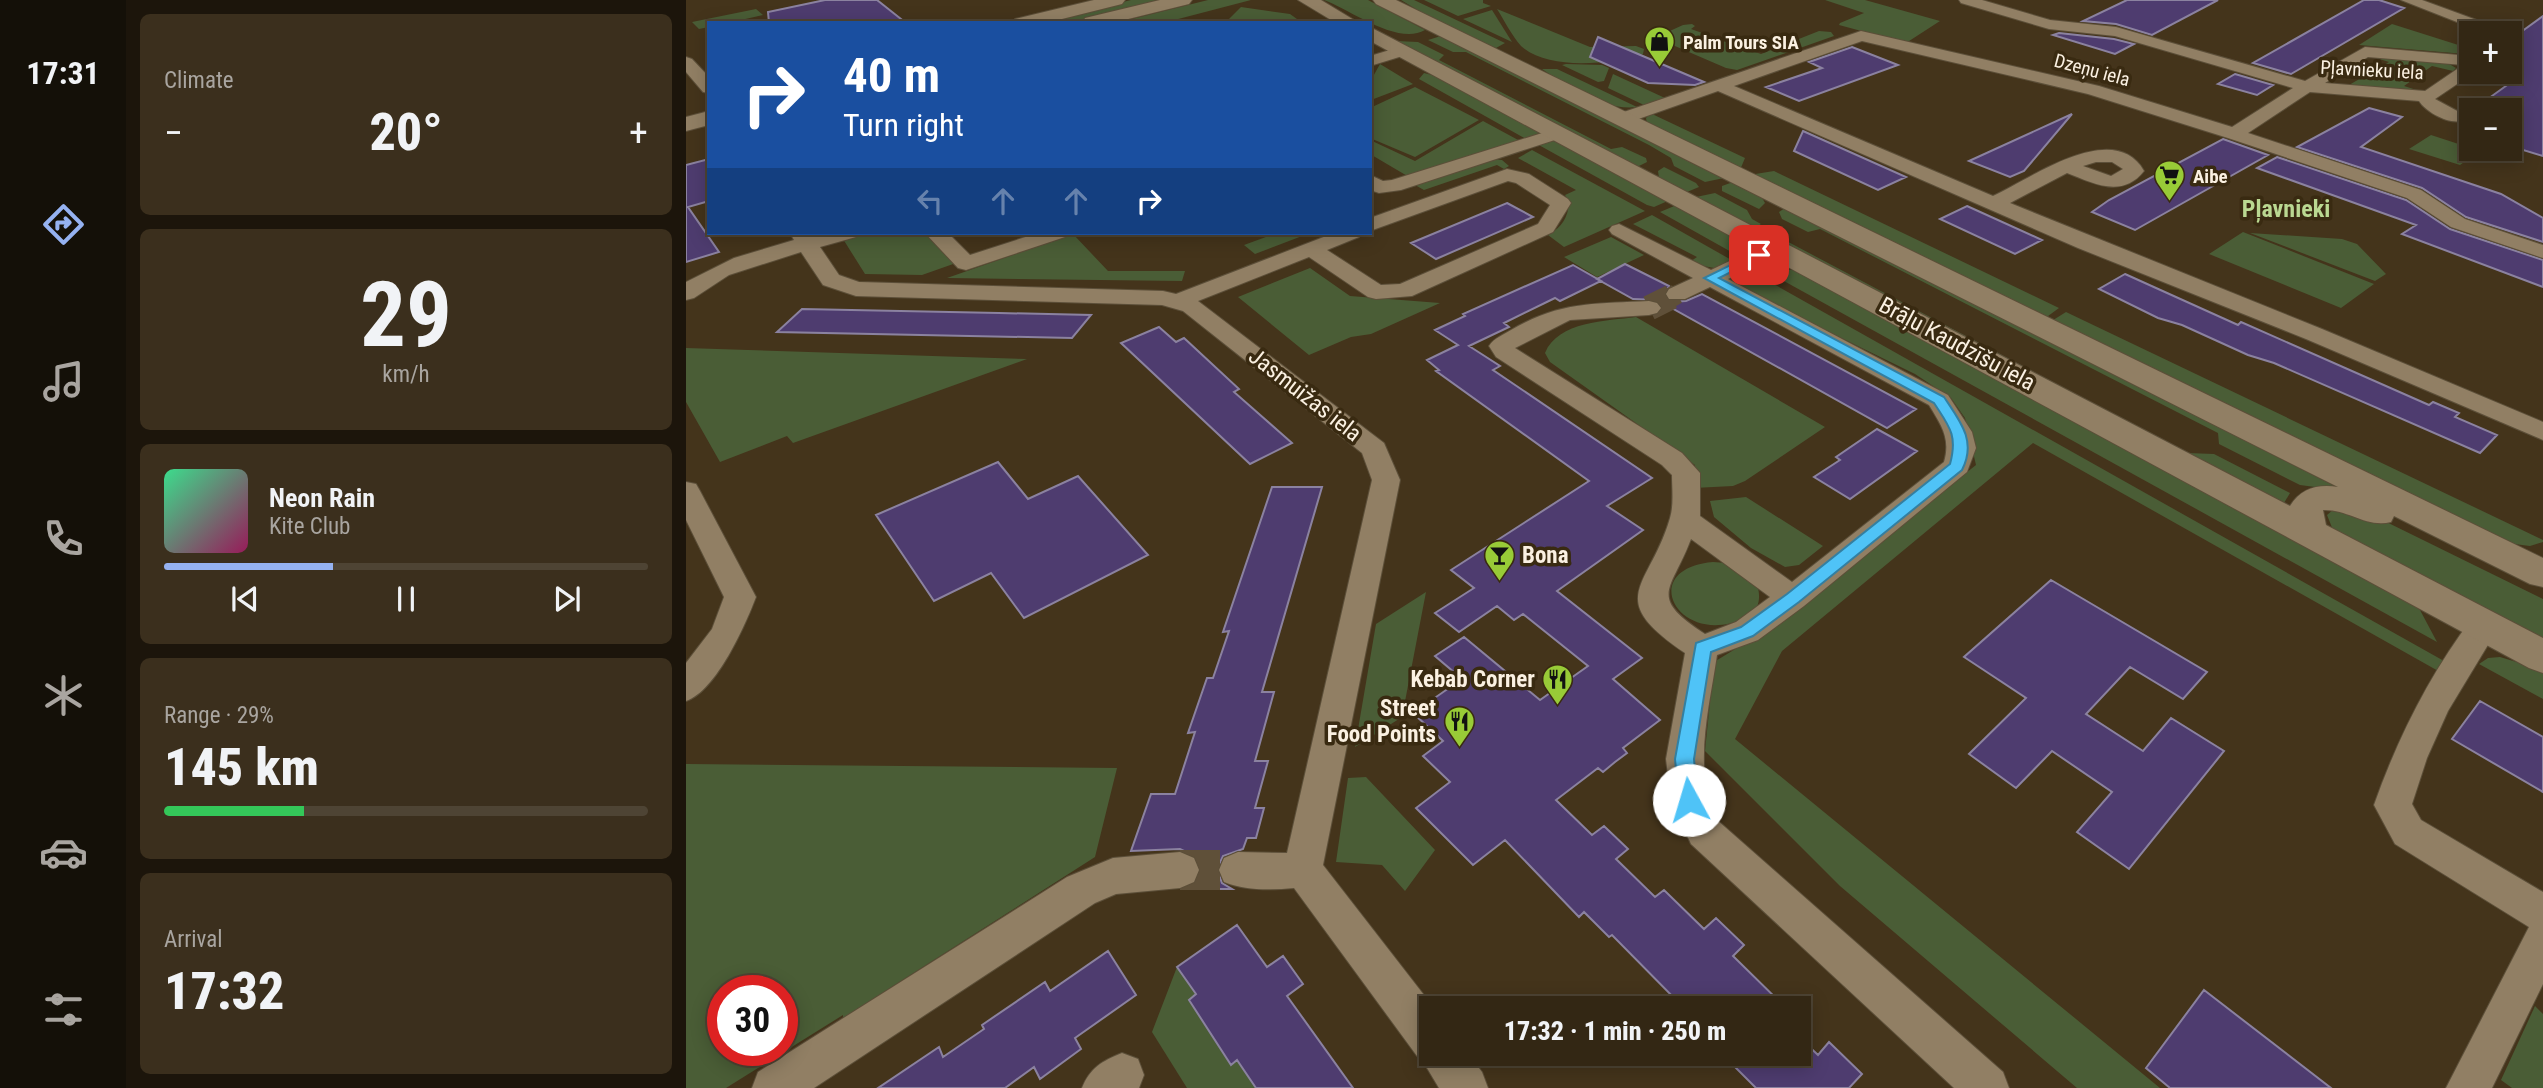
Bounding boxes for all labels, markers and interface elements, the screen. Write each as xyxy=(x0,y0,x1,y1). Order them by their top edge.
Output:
map controls xyxy=(2459,21,2522,161)
button: + xyxy=(2459,21,2522,84)
shop icon: Palm Tours SIA xyxy=(1643,25,1677,69)
place label: Palm Tours SIA xyxy=(1683,31,1799,54)
text: 40 m xyxy=(843,47,940,104)
icon: right xyxy=(728,49,819,140)
street label: Dzeņu iela xyxy=(2052,49,2132,91)
text: 17:31 xyxy=(26,54,100,92)
street label: Pļavnieku iela xyxy=(2320,56,2424,84)
text: Climate xyxy=(164,67,234,94)
button: − xyxy=(2459,98,2522,161)
text: 20° xyxy=(369,102,443,163)
text: Turn right xyxy=(843,106,964,144)
text: − xyxy=(164,111,183,155)
text: + xyxy=(629,111,648,155)
supermarket icon: Aibe xyxy=(2153,159,2187,203)
place label: Aibe xyxy=(2193,165,2228,188)
icon: left xyxy=(911,182,949,220)
icon: ahead xyxy=(984,182,1022,220)
icon: ahead xyxy=(1057,182,1095,220)
icon: right xyxy=(1130,182,1168,220)
district label: Pļavnieki xyxy=(2242,195,2330,223)
icon: directions xyxy=(39,200,88,249)
pin xyxy=(1729,225,1789,285)
icon: arrive xyxy=(1740,236,1778,274)
text: 29 xyxy=(360,262,452,368)
street label: Brāļu Kaudzīšu iela xyxy=(1874,292,2040,396)
street label: Jasmuižas iela xyxy=(1243,343,1367,447)
icon: music xyxy=(39,357,88,406)
text: km/h xyxy=(382,361,430,388)
text: Neon Rain xyxy=(269,483,375,513)
text: Kite Club xyxy=(269,513,350,540)
icon: phone xyxy=(39,514,88,563)
bar icon: Bona xyxy=(1482,538,1516,582)
place label: Bona xyxy=(1522,542,1569,569)
icon: previous xyxy=(226,580,264,618)
icon: pause xyxy=(387,580,425,618)
icon: next xyxy=(548,580,586,618)
restaurant icon: Kebab Corner xyxy=(1541,662,1575,706)
place label: Kebab Corner xyxy=(1411,666,1535,693)
icon: climate xyxy=(39,671,88,720)
place label: Street Food Points xyxy=(1327,695,1436,748)
text: Range · 29% xyxy=(164,702,274,729)
restaurant icon: Street Food Points xyxy=(1442,704,1476,748)
text: 145 km xyxy=(164,737,319,798)
position arrow xyxy=(1652,763,1726,837)
icon: car xyxy=(39,828,88,877)
text: Arrival xyxy=(164,926,223,953)
text: 17:32 xyxy=(164,961,284,1022)
speed limit sign: 30 xyxy=(707,975,798,1066)
icon: filters xyxy=(39,985,88,1034)
text: 17:32 · 1 min · 250 m xyxy=(1504,1016,1726,1046)

